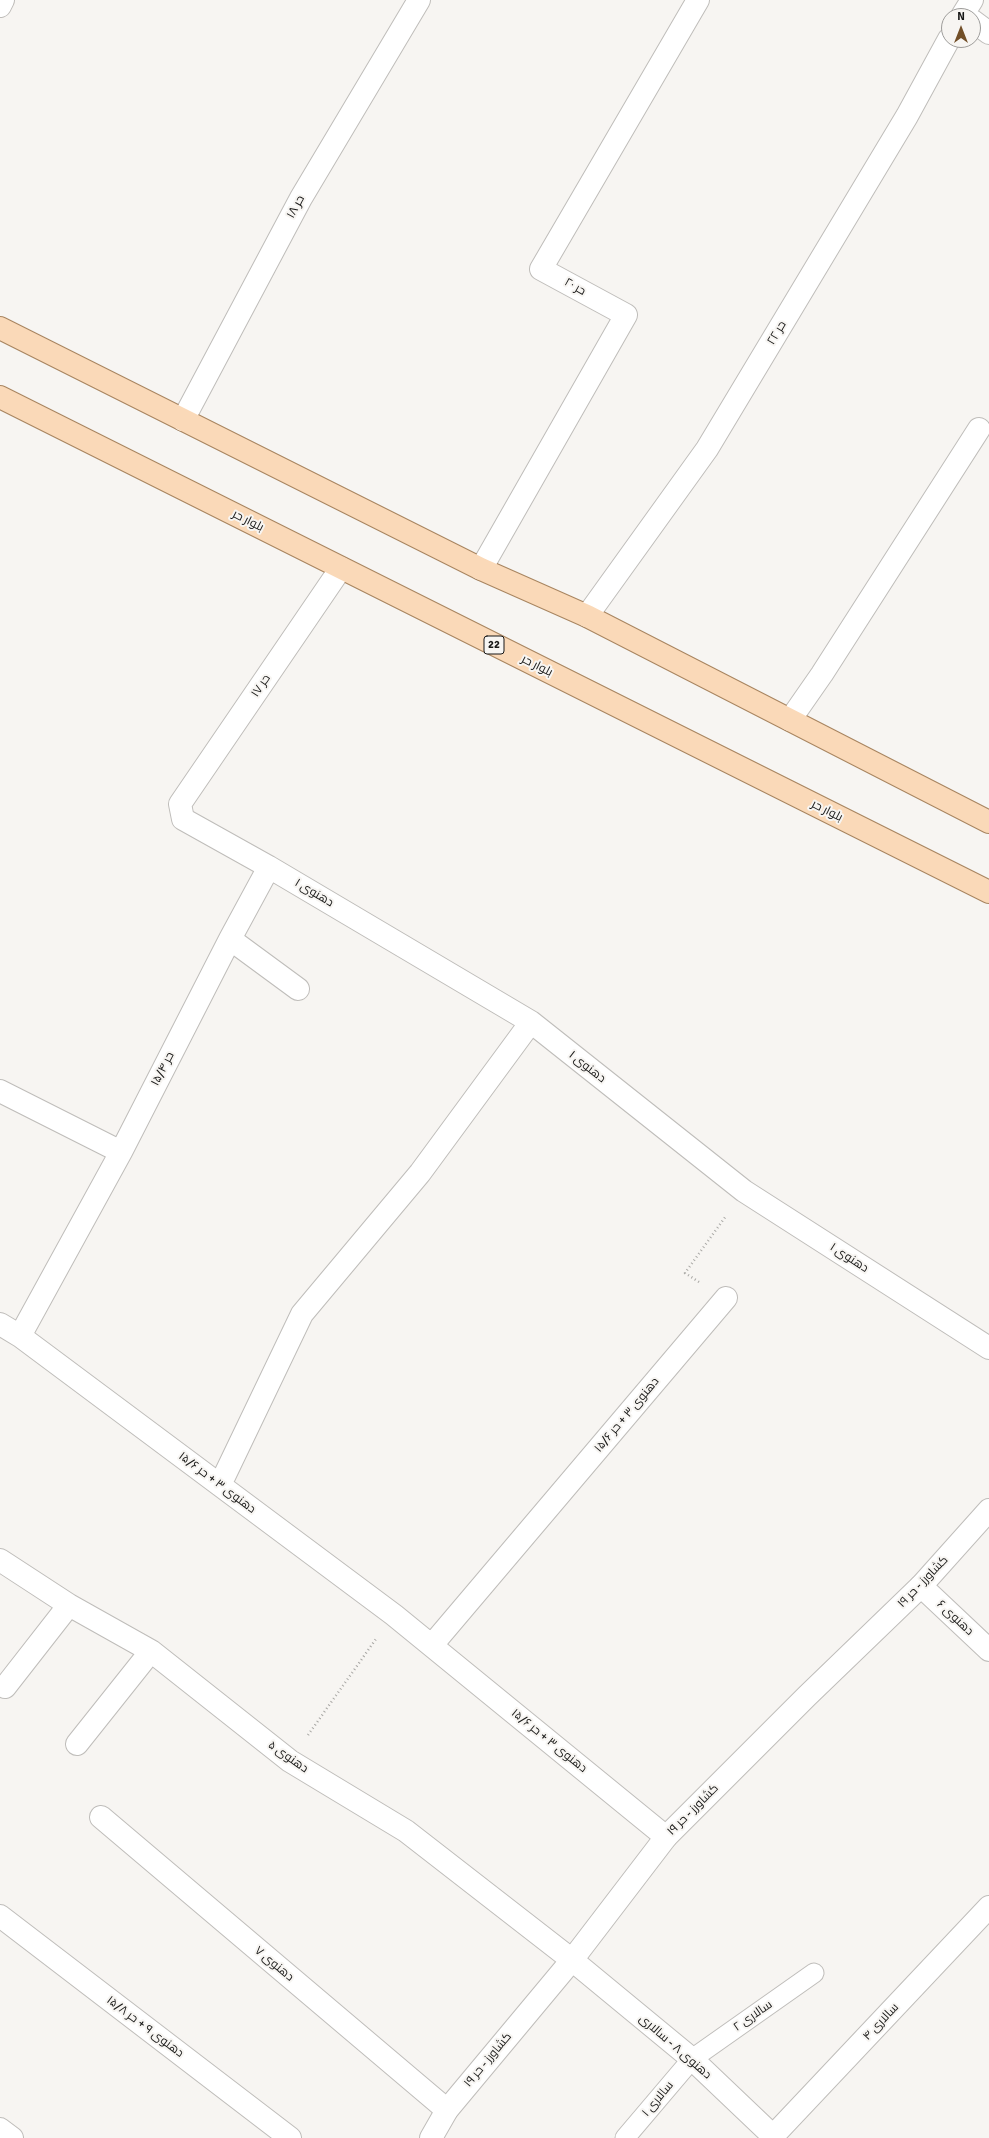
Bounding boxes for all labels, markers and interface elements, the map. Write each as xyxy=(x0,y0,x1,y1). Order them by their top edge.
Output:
north arrow xyxy=(941,8,981,48)
text: N xyxy=(957,10,965,23)
street label: حر ۱۸ xyxy=(284,193,308,221)
street label: حر ۲۰ xyxy=(562,275,588,299)
street label: حر ۲۲ xyxy=(764,318,790,348)
street label: بلوار حر xyxy=(230,507,266,535)
road number: 22 xyxy=(484,636,504,654)
street label: بلوار حر xyxy=(519,652,555,680)
street label: حر ۱۷ xyxy=(248,672,274,700)
street label: بلوار حر xyxy=(809,797,845,825)
street label: دهنوی ۱ xyxy=(292,876,336,910)
street label: دهنوی ۱ xyxy=(566,1048,608,1086)
street label: حر ۱۵/۴ xyxy=(148,1050,178,1088)
street label: دهنوی ۱ xyxy=(827,1240,871,1276)
street label: دهنوی ۳ + حر ۱۵/۶ xyxy=(592,1375,662,1455)
street label: دهنوی ۳ + حر ۱۵/۶ xyxy=(176,1449,258,1517)
street label: کشاورز - حر ۱۹ xyxy=(895,1553,951,1611)
street label: دهنوی ۶ xyxy=(934,1597,976,1639)
street label: دهنوی ۳ + حر ۱۵/۶ xyxy=(508,1706,590,1776)
street label: دهنوی ۵ xyxy=(265,1738,311,1776)
street label: کشاورز - حر ۱۹ xyxy=(664,1781,722,1839)
street label: دهنوی ۷ xyxy=(251,1943,297,1985)
street label: دهنوی ۹ + حر ۱۵/۸ xyxy=(104,1993,186,2061)
street label: سالاری ۲ xyxy=(731,1997,775,2035)
street label: سالاری ۴ xyxy=(860,2000,902,2044)
street label: دهنوی ۸ - سالاری xyxy=(636,2012,714,2082)
street label: کشاورز - حر ۱۹ xyxy=(461,2030,515,2090)
street label: سالاری ۱ xyxy=(639,2078,677,2120)

